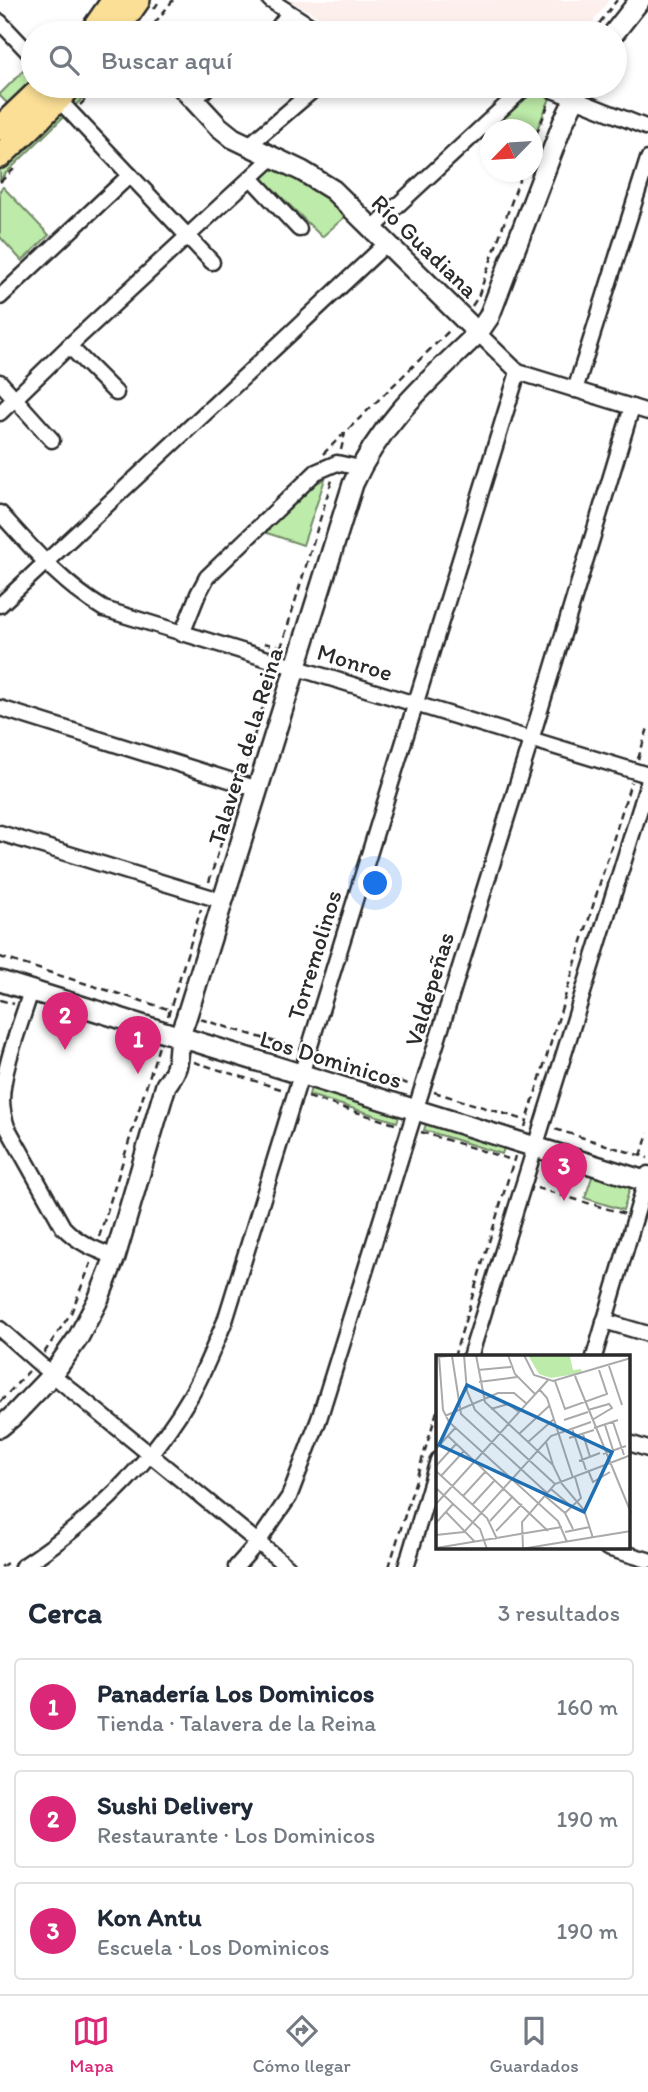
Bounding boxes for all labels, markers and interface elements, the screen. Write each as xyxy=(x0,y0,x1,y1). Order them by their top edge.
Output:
search box xyxy=(21,21,627,98)
icon: search xyxy=(45,41,83,79)
text: Buscar aquí xyxy=(101,44,232,76)
north arrow xyxy=(480,119,543,182)
street label: Río Guadiana xyxy=(366,188,485,304)
street label: Monroe xyxy=(314,637,396,687)
street label: Talavera de la Reina xyxy=(201,643,289,848)
your location xyxy=(358,866,392,900)
street label: Torremolinos xyxy=(280,886,348,1024)
street label: Valdepeñas xyxy=(398,928,460,1050)
pin: 2 xyxy=(42,992,88,1050)
pin: 1 xyxy=(115,1016,161,1074)
street label: Los Dominicos xyxy=(256,1024,406,1094)
pin: 3 xyxy=(541,1143,587,1201)
inset map xyxy=(436,1355,630,1549)
text: Cerca xyxy=(28,1594,102,1631)
text: 3 resultados xyxy=(498,1599,620,1627)
text: Panadería Los Dominicos xyxy=(97,1677,374,1709)
text: 1 xyxy=(48,1693,58,1721)
text: 160 m xyxy=(556,1693,618,1721)
text: Tienda · Talavera de la Reina xyxy=(97,1709,376,1737)
text: Sushi Delivery xyxy=(97,1789,253,1821)
text: 2 xyxy=(47,1805,59,1833)
text: 190 m xyxy=(557,1805,618,1833)
text: Restaurante · Los Dominicos xyxy=(97,1821,375,1849)
text: Kon Antu xyxy=(97,1901,202,1933)
text: 3 xyxy=(47,1917,59,1945)
text: 190 m xyxy=(557,1917,618,1945)
text: Escuela · Los Dominicos xyxy=(97,1933,329,1961)
tab: Mapa xyxy=(69,2012,114,2077)
tab: Cómo llegar xyxy=(252,2012,351,2077)
tab: Guardados xyxy=(490,2012,579,2077)

